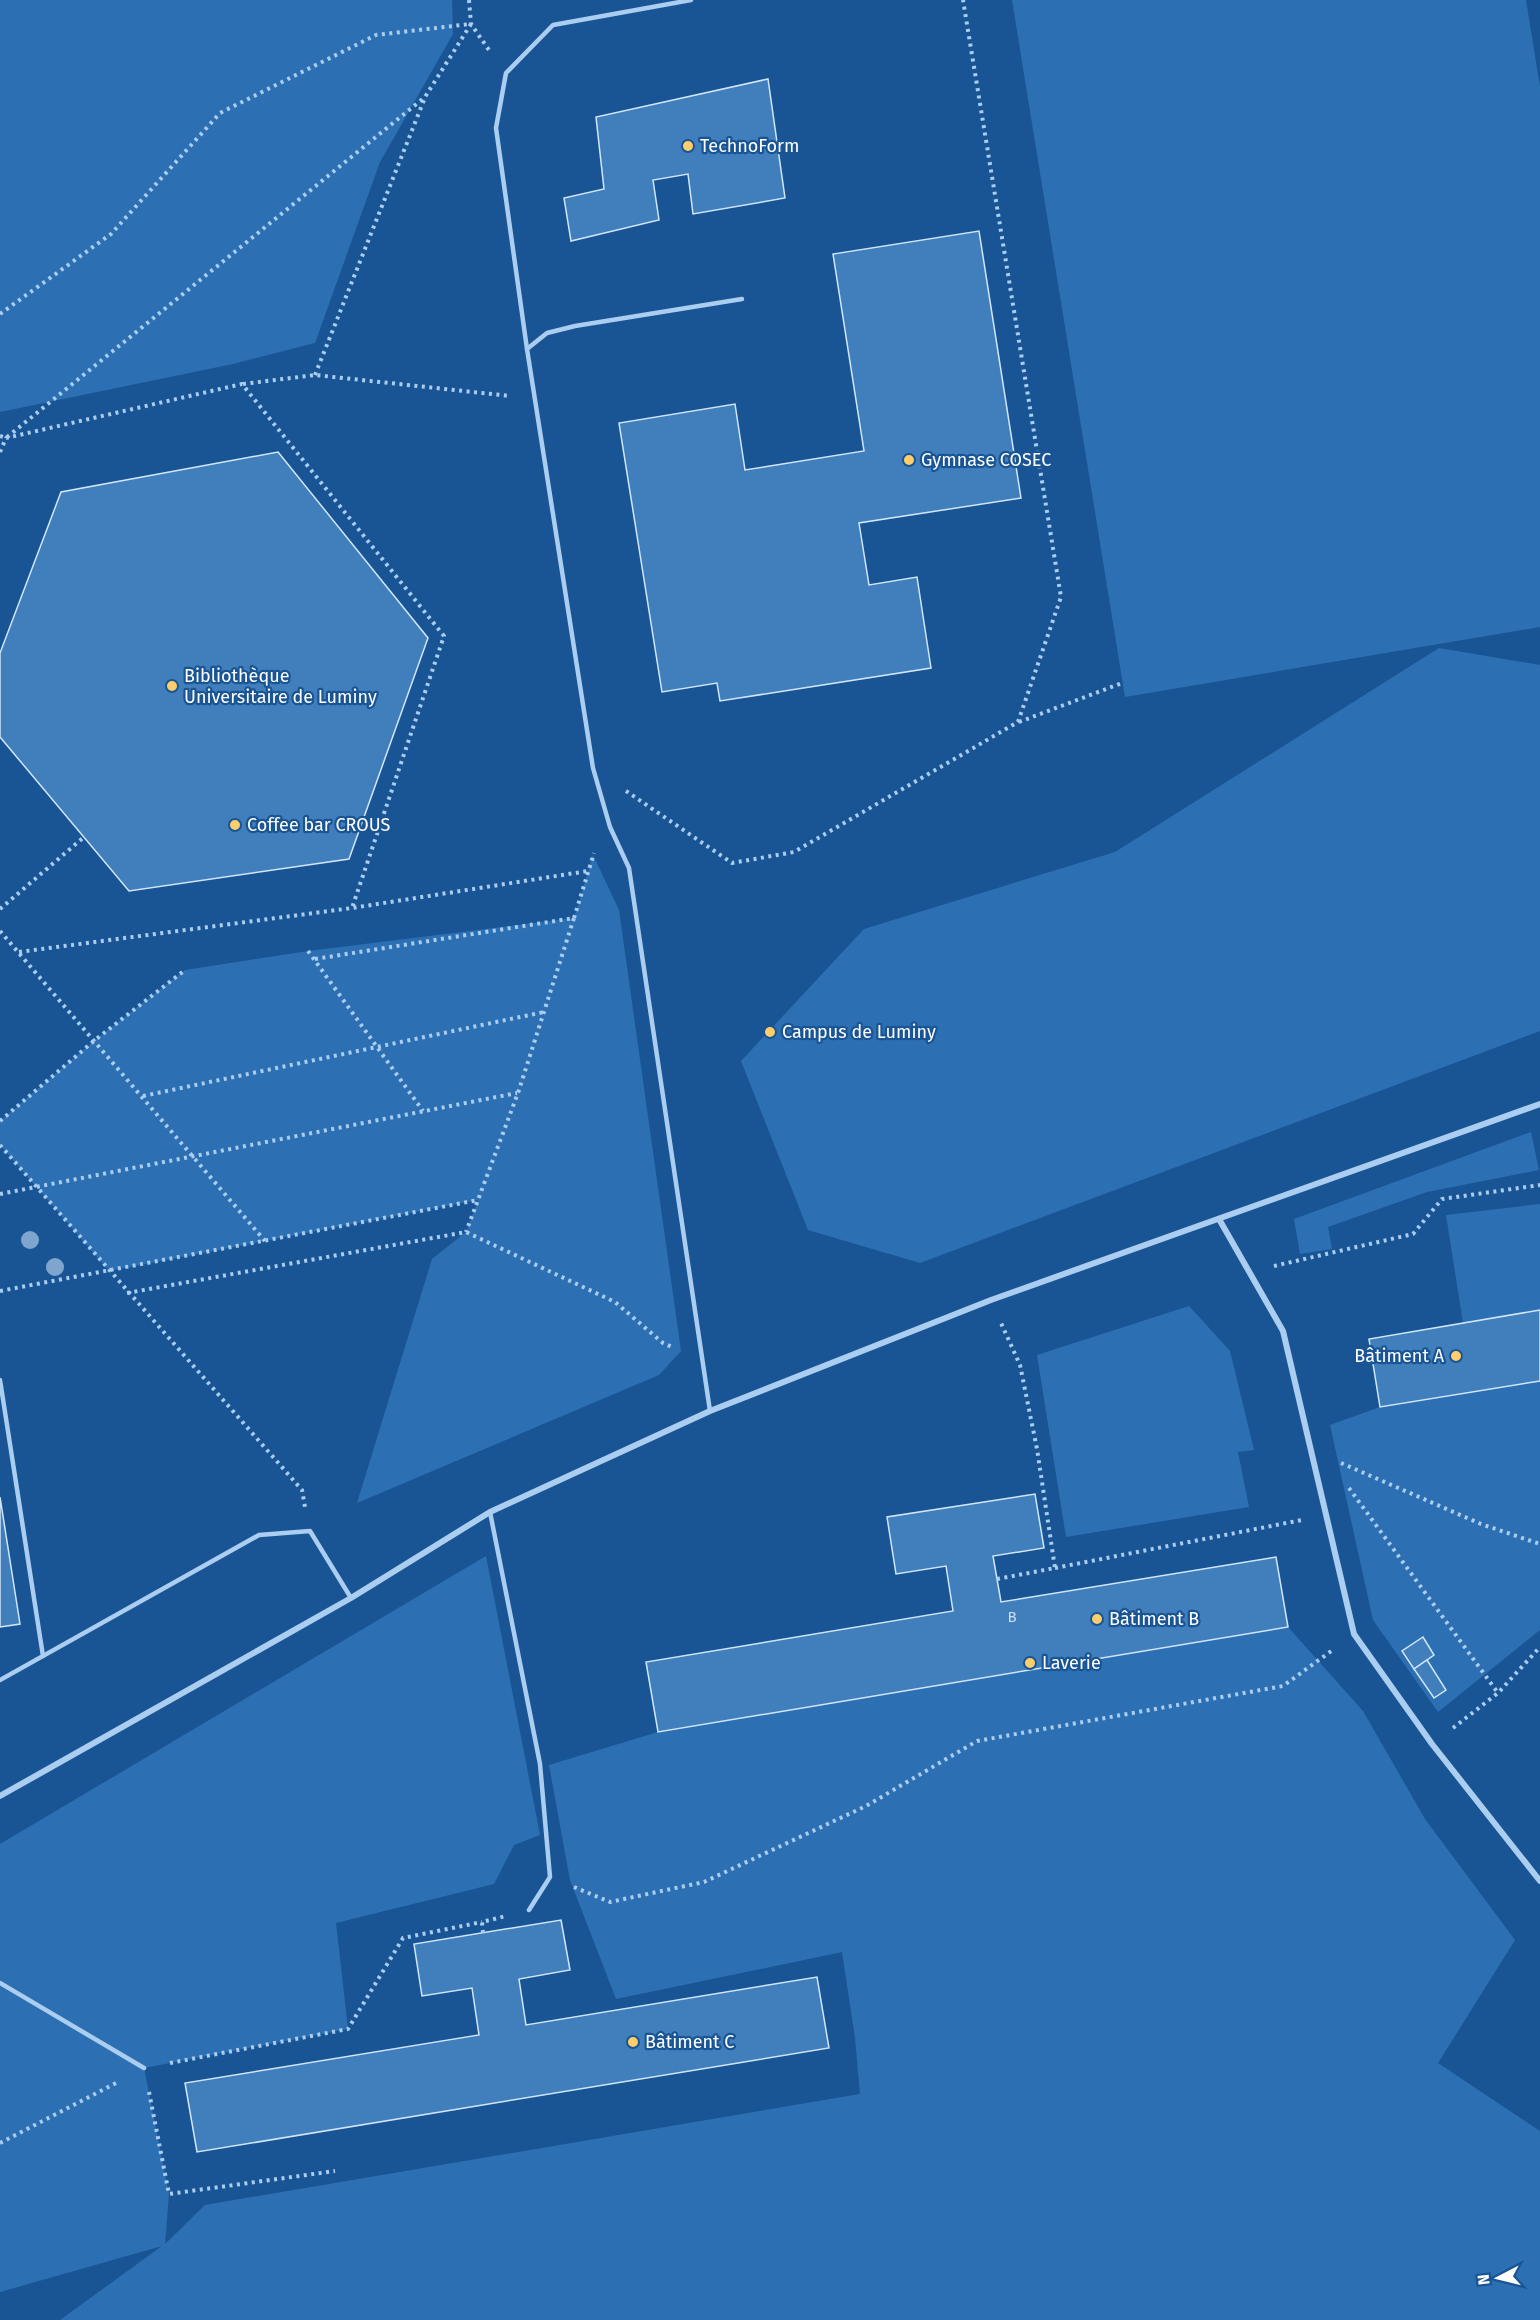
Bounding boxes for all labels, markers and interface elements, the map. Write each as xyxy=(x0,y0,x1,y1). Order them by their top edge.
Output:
place label: TechnoForm xyxy=(700,135,799,157)
marker: TechnoForm xyxy=(681,139,695,153)
place label: Gymnase COSEC xyxy=(921,449,1051,471)
marker: Gymnase COSEC xyxy=(902,453,916,467)
place label: Bibliothèque Universitaire de Luminy xyxy=(184,665,377,708)
marker: Bibliothèque Universitaire de Luminy xyxy=(165,679,179,693)
place label: Coffee bar CROUS xyxy=(247,814,391,836)
marker: Coffee bar CROUS xyxy=(228,818,242,832)
place label: Campus de Luminy xyxy=(782,1021,936,1043)
marker: Campus de Luminy xyxy=(763,1025,777,1039)
place label: Bâtiment A xyxy=(1354,1345,1445,1367)
marker: Bâtiment A xyxy=(1449,1349,1463,1363)
house number: B xyxy=(1007,1608,1017,1626)
place label: Bâtiment B xyxy=(1109,1608,1199,1630)
marker: Bâtiment B xyxy=(1090,1612,1104,1626)
place label: Laverie xyxy=(1042,1652,1101,1674)
marker: Laverie xyxy=(1023,1656,1037,1670)
place label: Bâtiment C xyxy=(645,2031,734,2053)
marker: Bâtiment C xyxy=(626,2035,640,2049)
north arrow xyxy=(1468,2248,1528,2308)
text: N xyxy=(1474,2273,1494,2286)

